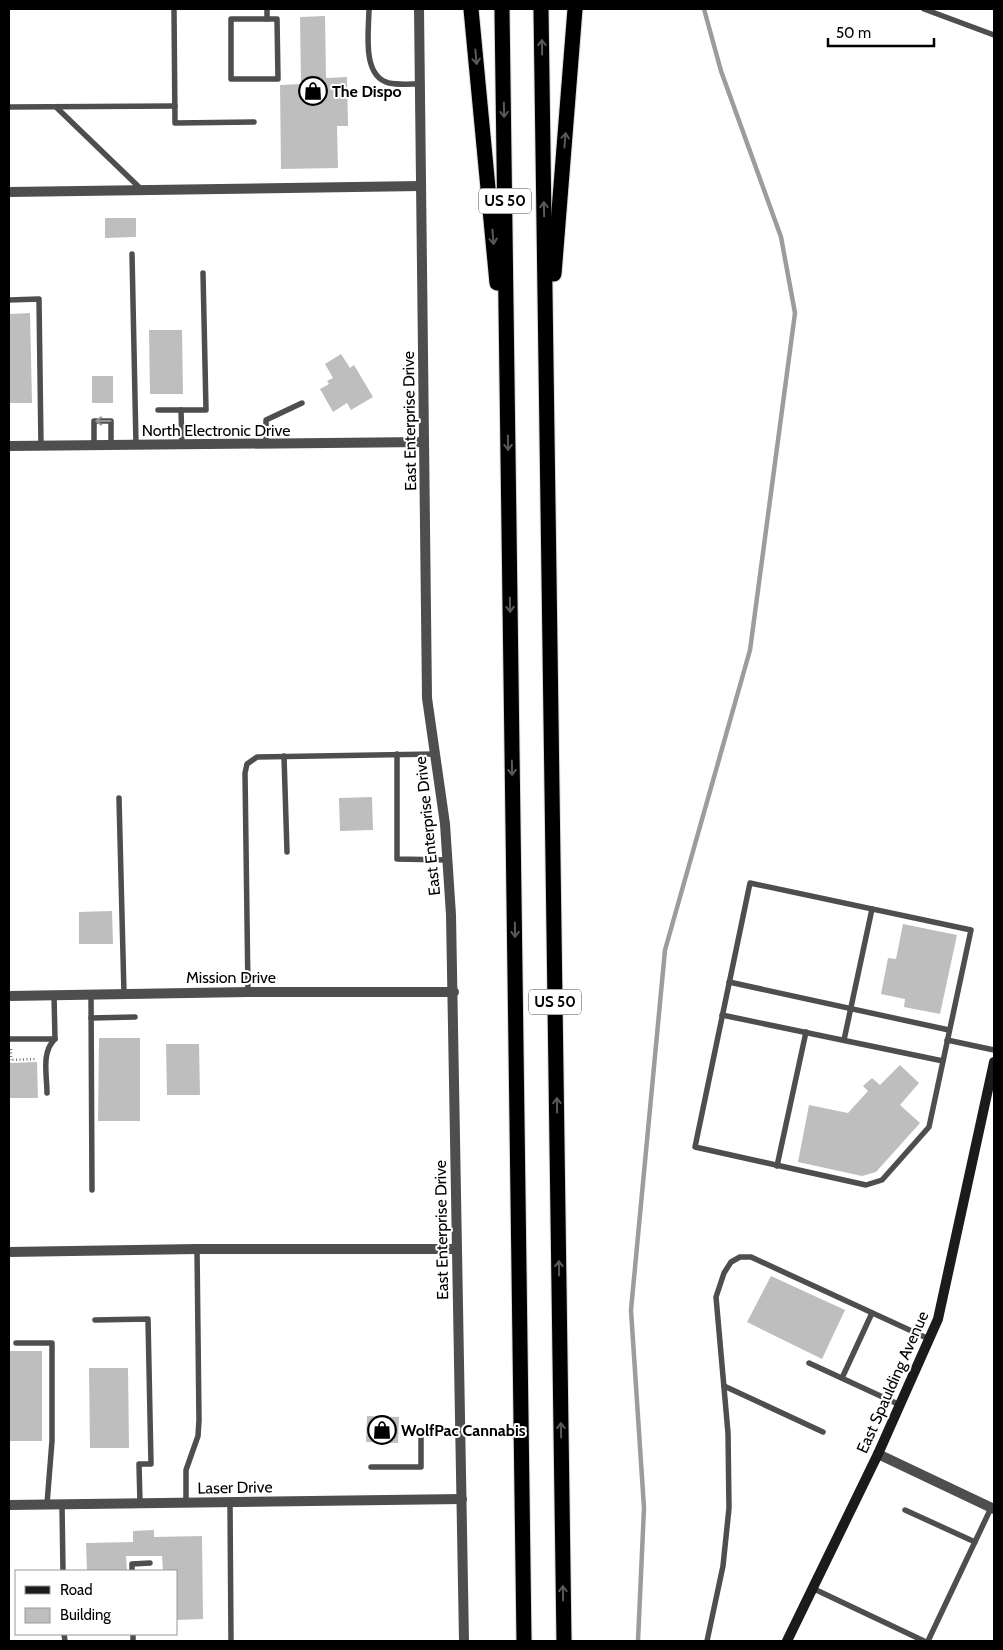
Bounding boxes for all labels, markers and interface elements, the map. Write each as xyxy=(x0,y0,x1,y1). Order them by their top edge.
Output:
scale bar xyxy=(828,15,934,47)
text: 50 m xyxy=(836,24,871,42)
one-way arrow xyxy=(537,39,547,56)
one-way arrow xyxy=(471,49,481,65)
shop icon: The Dispo xyxy=(298,76,328,106)
place label: The Dispo xyxy=(332,82,402,101)
one-way arrow xyxy=(499,102,509,118)
one-way arrow xyxy=(560,132,570,148)
road number: US 50 xyxy=(479,188,531,214)
one-way arrow xyxy=(540,202,549,218)
one-way arrow xyxy=(488,228,498,244)
street label: East Enterprise Drive xyxy=(399,351,420,491)
one-way arrow xyxy=(95,416,111,426)
street label: North Electronic Drive xyxy=(142,421,290,440)
one-way arrow xyxy=(503,434,513,450)
one-way arrow xyxy=(505,596,515,613)
street label: East Enterprise Drive xyxy=(411,755,444,897)
one-way arrow xyxy=(508,759,517,775)
one-way arrow xyxy=(510,922,520,938)
street label: Mission Drive xyxy=(186,968,276,987)
road number: US 50 xyxy=(529,990,581,1014)
one-way arrow xyxy=(552,1097,561,1113)
street label: East Enterprise Drive xyxy=(431,1160,452,1300)
one-way arrow xyxy=(554,1260,564,1276)
street label: East Spaulding Avenue xyxy=(853,1308,932,1456)
shop icon: WolfPac Cannabis xyxy=(367,1415,397,1445)
place label: WolfPac Cannabis xyxy=(401,1421,526,1440)
one-way arrow xyxy=(556,1422,566,1438)
street label: Laser Drive xyxy=(197,1477,273,1498)
legend xyxy=(15,1570,178,1635)
text: Road xyxy=(60,1581,93,1599)
one-way arrow xyxy=(558,1585,568,1601)
text: Building xyxy=(60,1606,111,1624)

